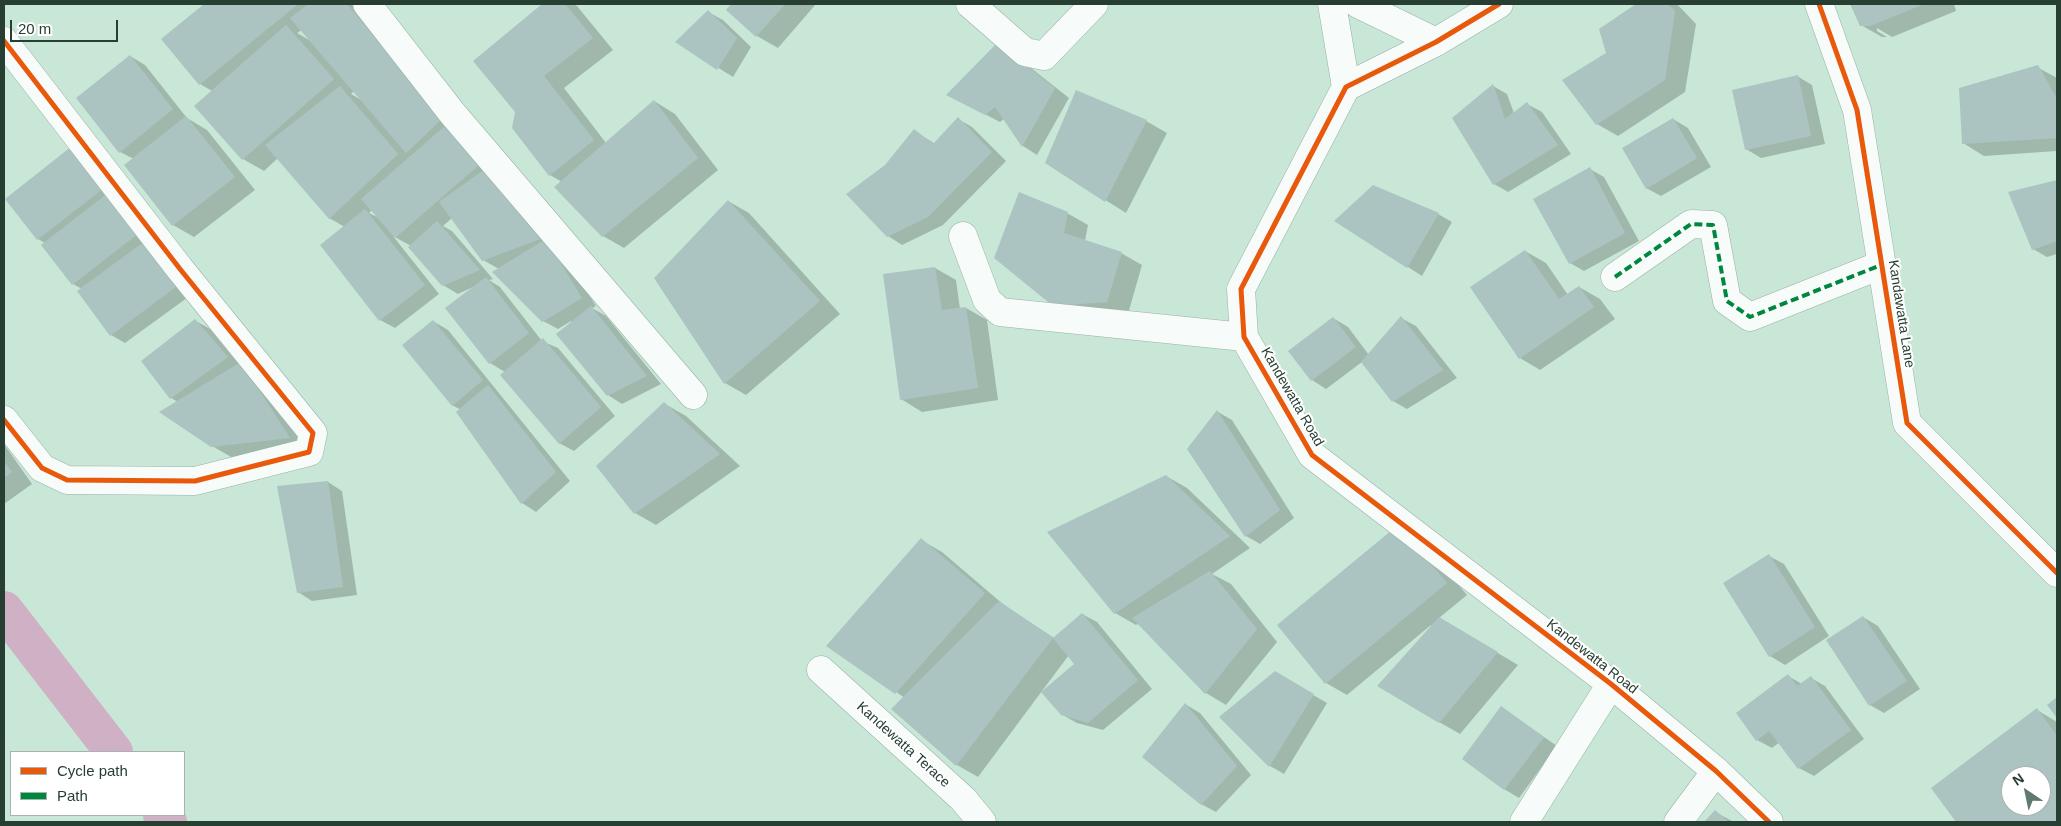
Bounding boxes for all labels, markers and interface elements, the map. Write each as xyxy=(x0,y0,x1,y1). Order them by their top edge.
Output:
scale bar xyxy=(12,10,120,42)
text: 20 m xyxy=(18,20,51,37)
street label: Kandawatta Lane xyxy=(1884,259,1918,369)
street label: Kandewatta Road xyxy=(1257,345,1327,449)
street label: Kandewatta Road xyxy=(1543,616,1641,698)
street label: Kandewatta Terace xyxy=(853,699,953,791)
legend xyxy=(10,751,185,816)
text: Cycle path xyxy=(57,762,128,779)
north arrow xyxy=(2001,766,2051,816)
text: N xyxy=(2010,770,2027,789)
text: Path xyxy=(57,787,88,804)

